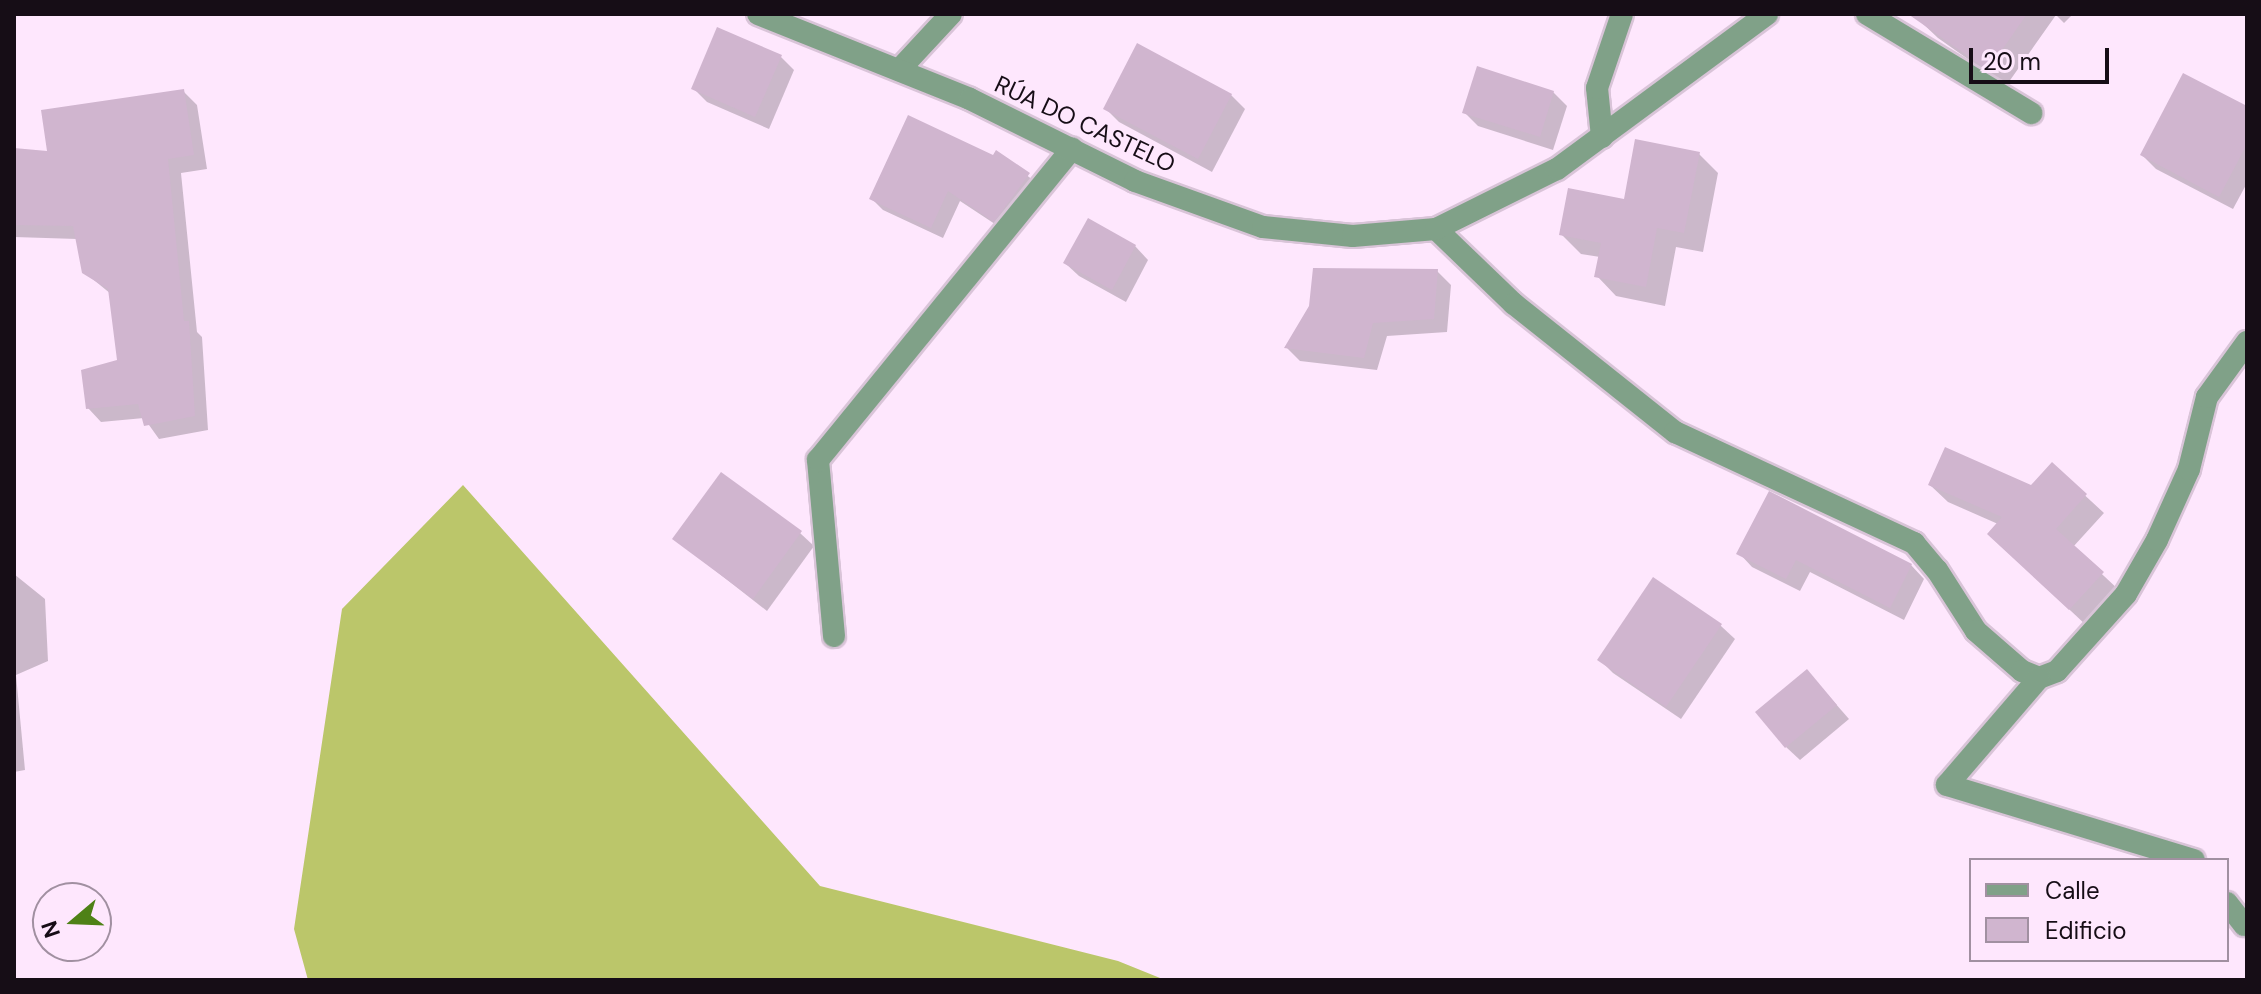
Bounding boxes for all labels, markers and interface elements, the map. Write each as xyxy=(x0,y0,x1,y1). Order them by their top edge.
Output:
scale bar xyxy=(1973,32,2113,82)
text: 20 m xyxy=(1983,46,2041,77)
street label: RÚA DO CASTELO xyxy=(990,70,1180,178)
legend xyxy=(1969,858,2229,962)
text: Calle xyxy=(2045,875,2100,906)
north arrow xyxy=(32,882,112,962)
text: Edificio xyxy=(2045,915,2127,946)
text: N xyxy=(34,917,67,942)

